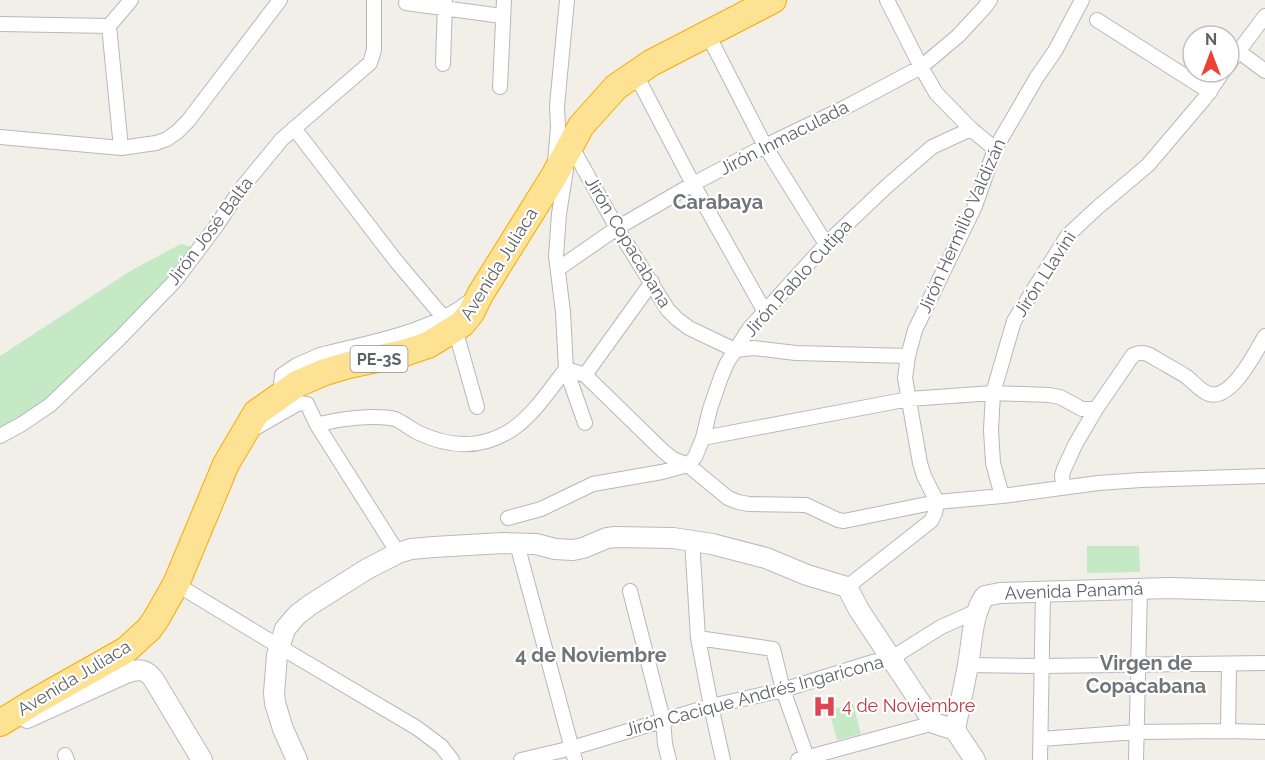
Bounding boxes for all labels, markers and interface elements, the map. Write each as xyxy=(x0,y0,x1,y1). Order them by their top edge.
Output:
north arrow xyxy=(1181,24,1241,84)
text: N xyxy=(1205,30,1217,49)
street label: Jirón Inmaculada xyxy=(716,96,852,179)
street label: Jirón Hermilio Valdizán xyxy=(914,135,1010,316)
street label: Jirón Copacabana xyxy=(581,172,676,311)
street label: Jirón José Balta xyxy=(162,173,257,289)
district label: Carabaya xyxy=(673,190,763,214)
street label: Avenida Juliaca xyxy=(456,204,542,324)
street label: Jirón Pablo Cutipa xyxy=(739,215,856,341)
street label: Jirón Llavini xyxy=(1009,227,1080,320)
road number: PE-3S xyxy=(350,346,407,372)
street label: Avenida Panamá xyxy=(1004,578,1144,603)
street label: Avenida Juliaca xyxy=(13,635,134,720)
district label: 4 de Noviembre xyxy=(515,643,667,667)
street label: Jirón Cacique Andrés Ingaricona xyxy=(622,651,886,740)
district label: Virgen de Copacabana xyxy=(1086,651,1206,698)
hospital icon: 4 de Noviembre xyxy=(811,693,837,719)
place label: 4 de Noviembre xyxy=(842,695,976,716)

